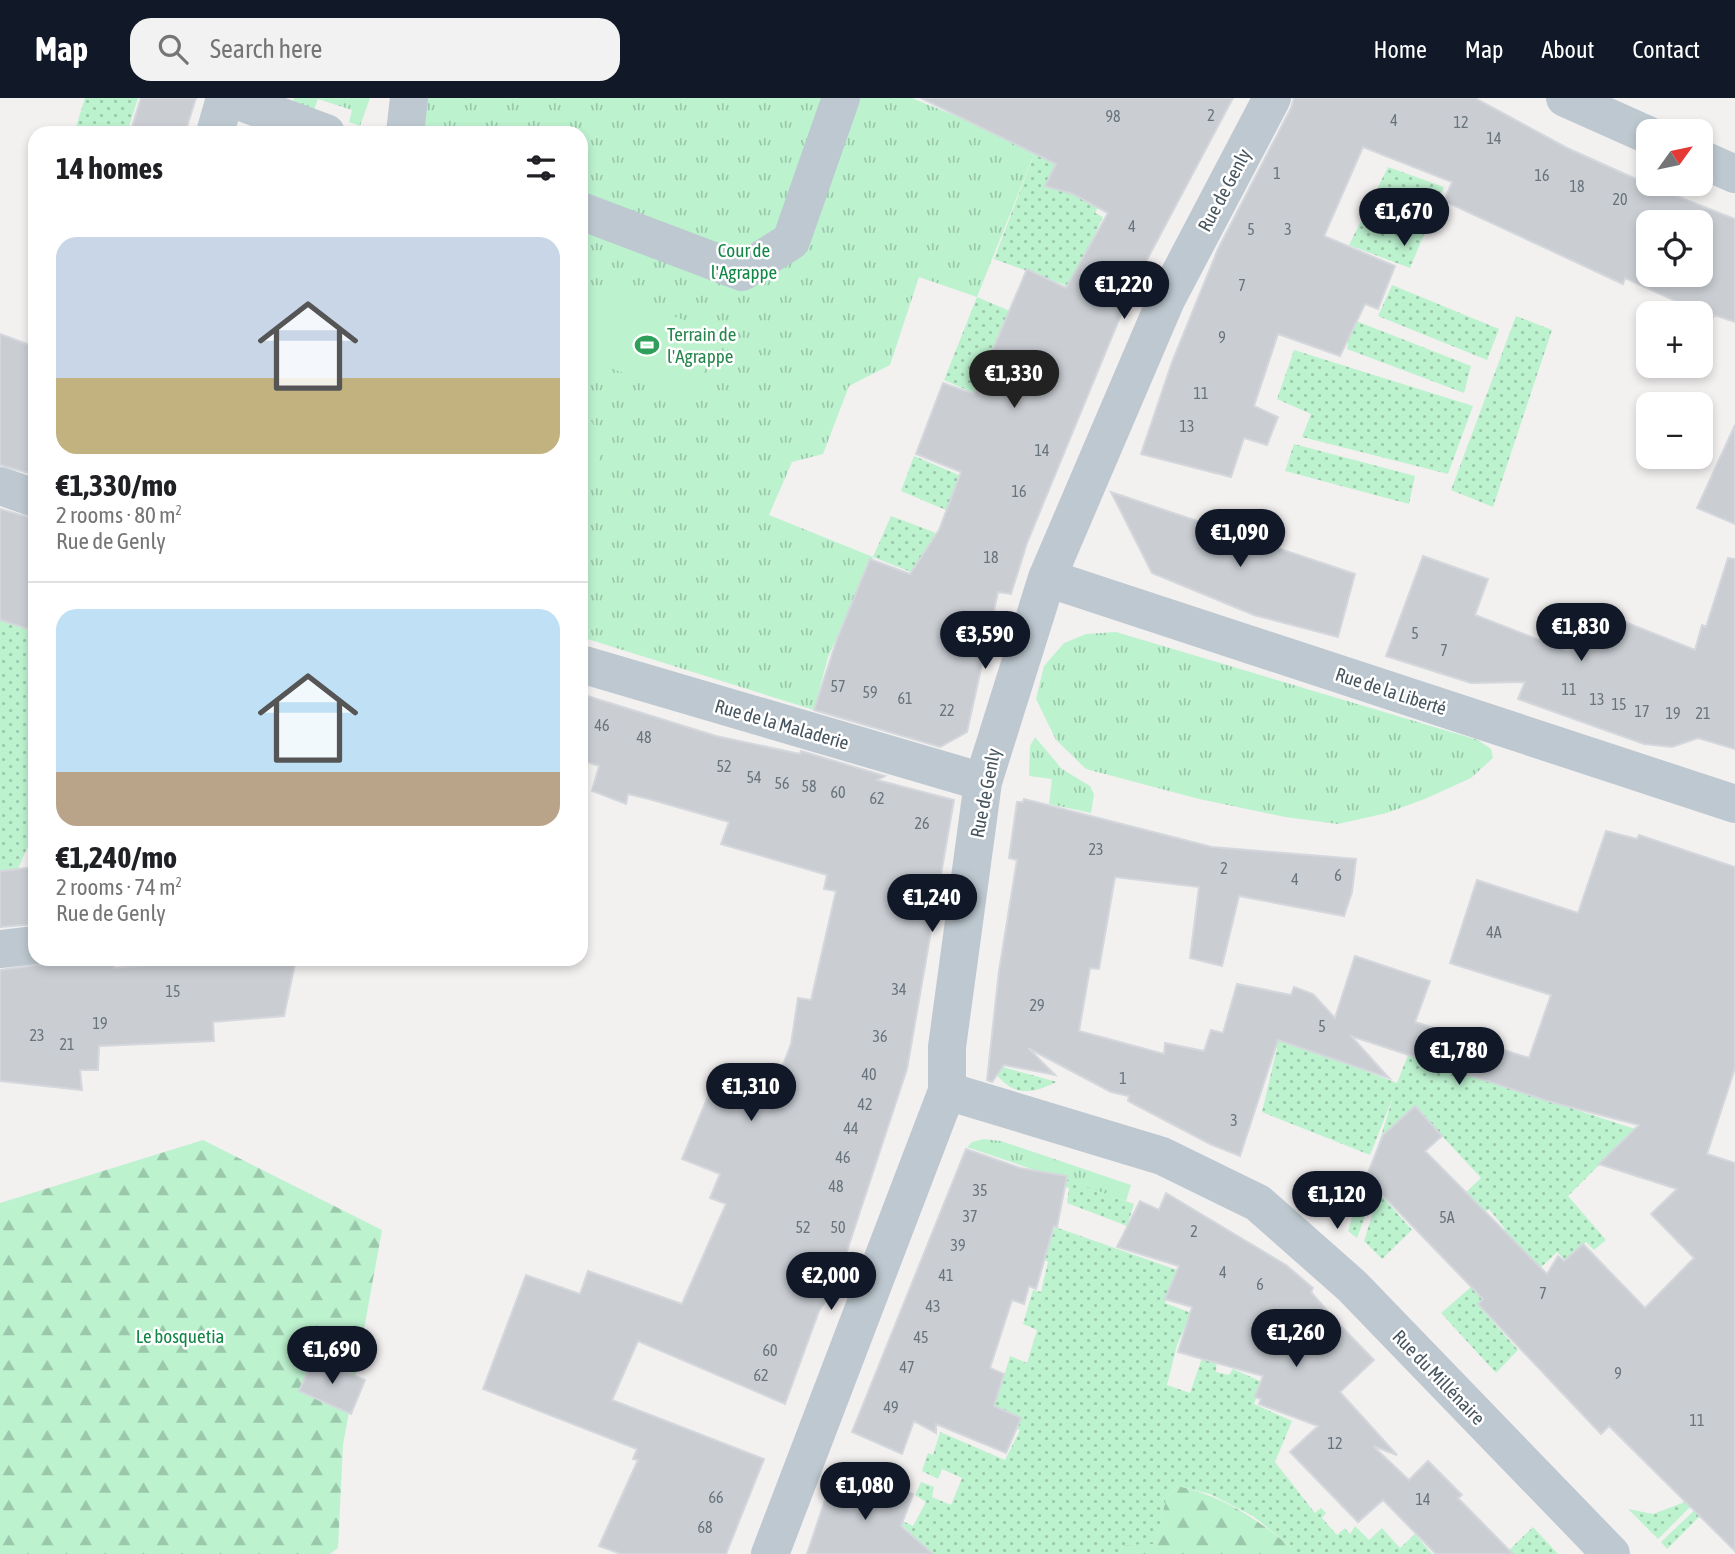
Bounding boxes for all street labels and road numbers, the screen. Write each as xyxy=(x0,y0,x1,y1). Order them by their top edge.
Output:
street label: Rue de Genly xyxy=(1193,145,1255,235)
street label: Rue de la Liberté xyxy=(1333,663,1449,719)
street label: Rue de la Maladerie xyxy=(712,694,852,754)
street label: Rue de Genly xyxy=(966,746,1004,840)
street label: Rue du Millénaire xyxy=(1388,1325,1490,1429)

